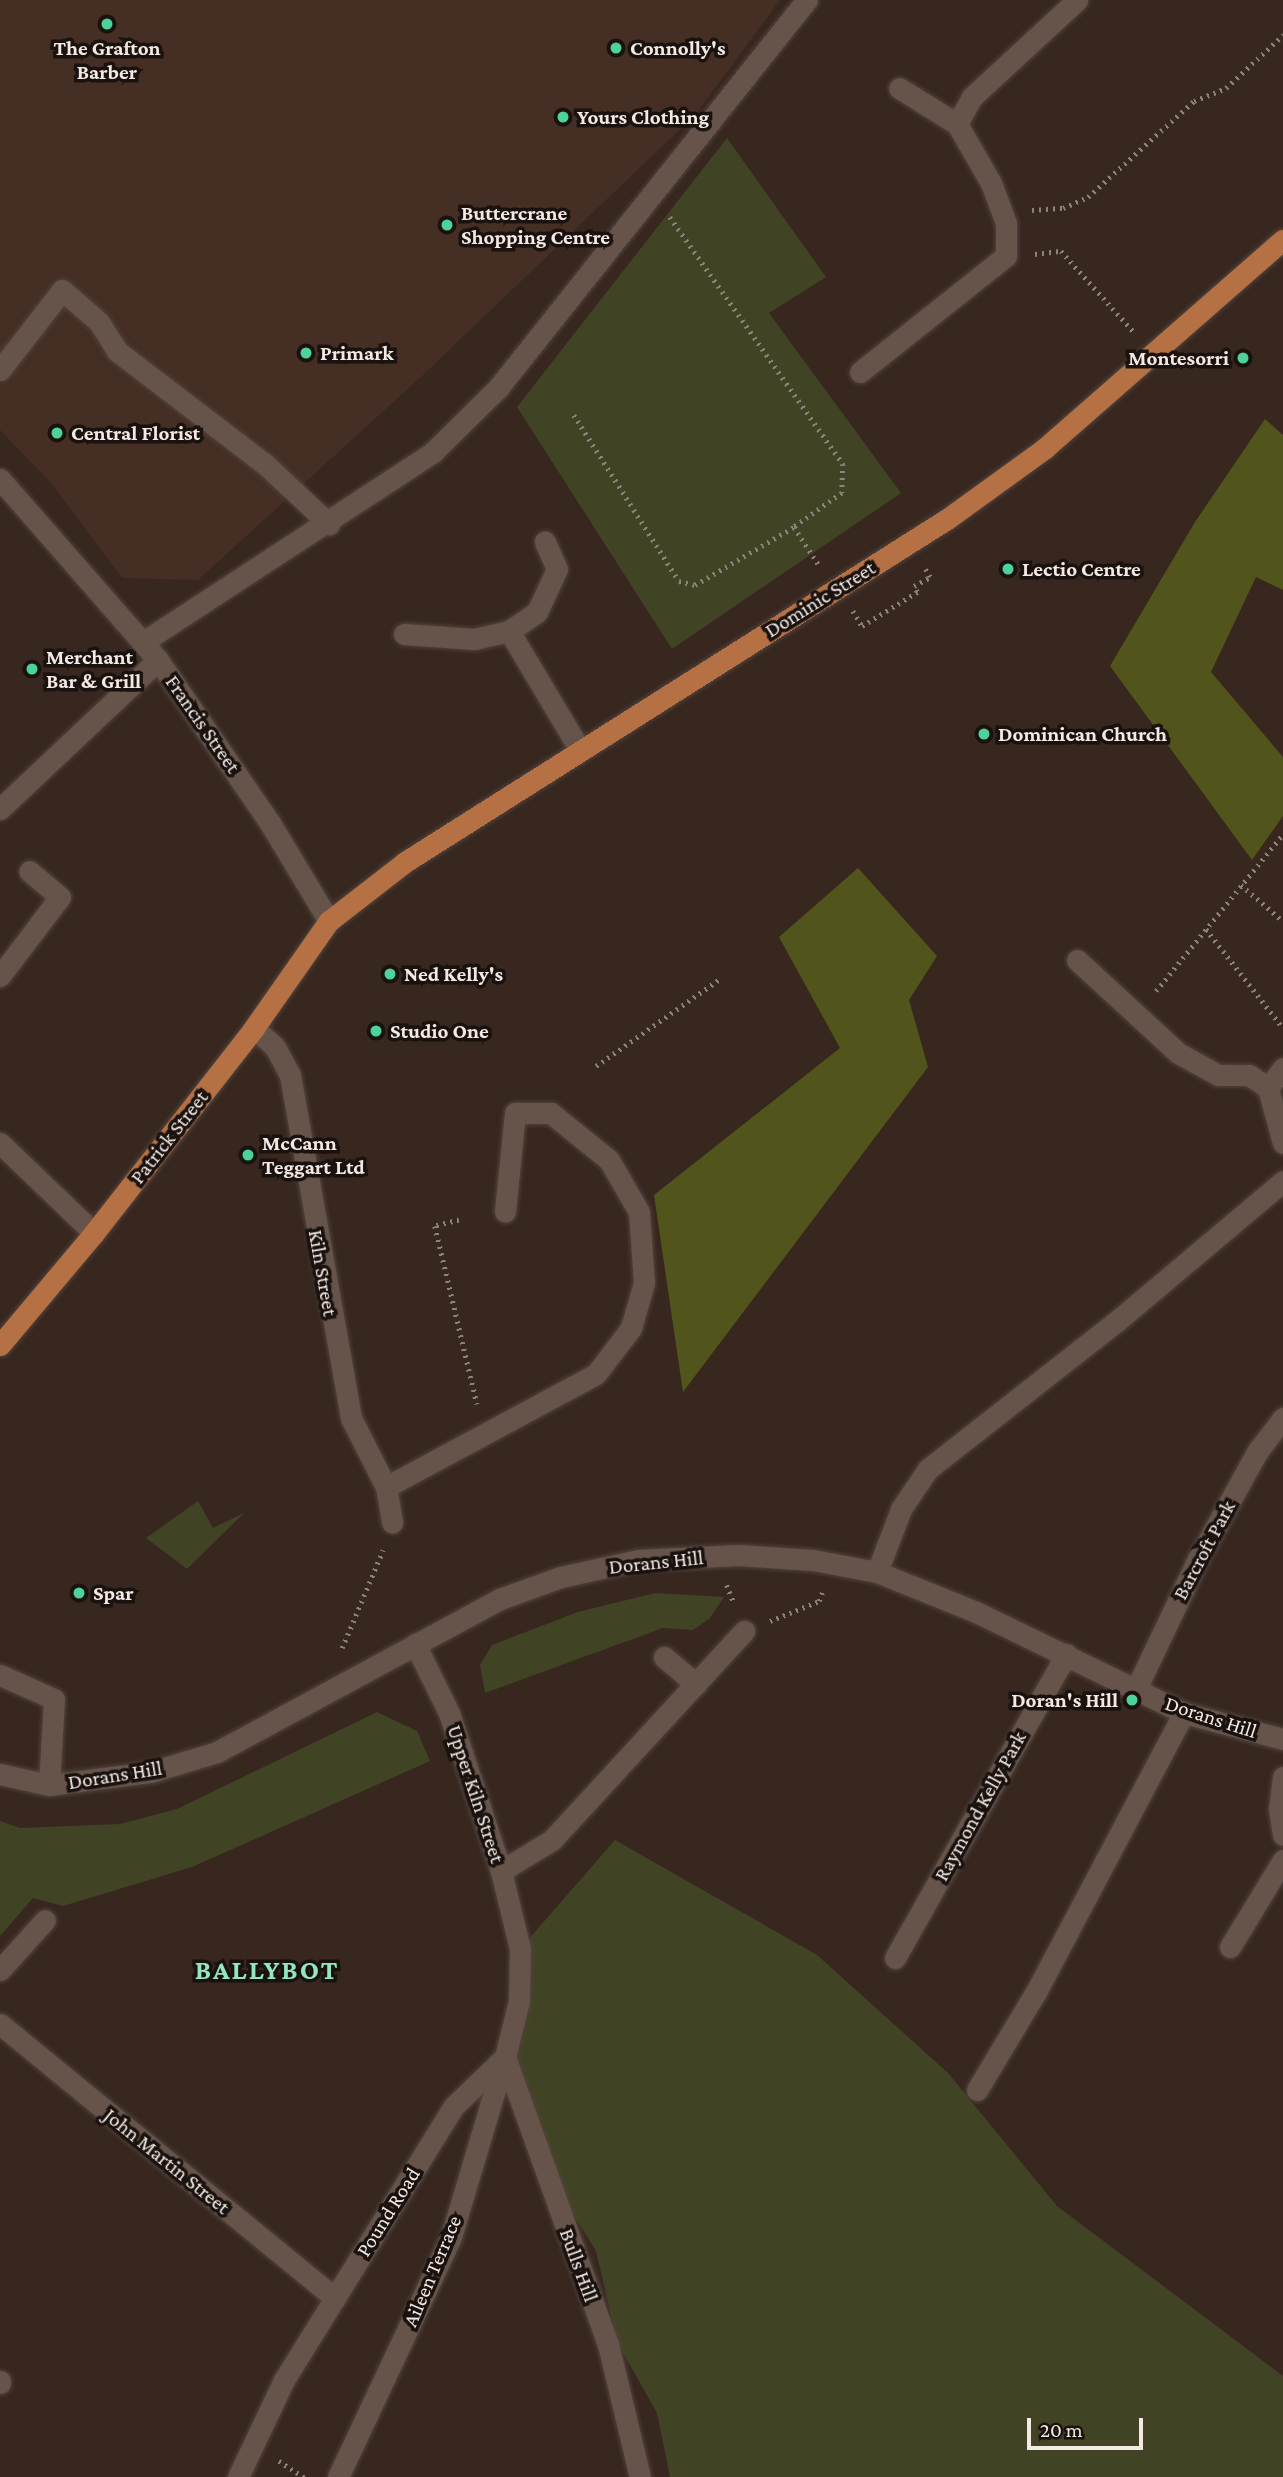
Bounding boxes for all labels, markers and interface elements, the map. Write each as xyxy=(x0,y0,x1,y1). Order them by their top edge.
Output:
marker: The Grafton Barber xyxy=(99,16,115,32)
place label: The Grafton Barber xyxy=(53,35,161,85)
place label: Connolly's xyxy=(630,35,725,61)
marker: Connolly's xyxy=(608,40,624,56)
place label: Yours Clothing xyxy=(577,104,709,130)
marker: Yours Clothing xyxy=(555,109,571,125)
place label: Buttercrane Shopping Centre xyxy=(461,200,610,250)
marker: Buttercrane Shopping Centre xyxy=(439,217,455,233)
place label: Primark xyxy=(320,340,394,366)
marker: Primark xyxy=(298,345,314,361)
place label: Montesorri xyxy=(1128,345,1229,371)
marker: Montesorri xyxy=(1235,350,1251,366)
place label: Central Florist xyxy=(71,420,200,446)
marker: Central Florist xyxy=(49,425,65,441)
street label: Dominic Street xyxy=(760,555,880,643)
place label: Lectio Centre xyxy=(1022,556,1141,582)
marker: Lectio Centre xyxy=(1000,561,1016,577)
place label: Merchant Bar & Grill xyxy=(46,644,141,694)
marker: Merchant Bar & Grill xyxy=(24,661,40,677)
street label: Francis Street xyxy=(160,670,246,778)
place label: Dominican Church xyxy=(998,721,1167,747)
marker: Dominican Church xyxy=(976,726,992,742)
place label: Ned Kelly's xyxy=(404,961,503,987)
marker: Ned Kelly's xyxy=(382,966,398,982)
place label: Studio One xyxy=(390,1018,489,1044)
marker: Studio One xyxy=(368,1023,384,1039)
street label: Patrick Street xyxy=(125,1085,213,1189)
place label: McCann Teggart Ltd xyxy=(262,1130,365,1180)
marker: McCann Teggart Ltd xyxy=(240,1147,256,1163)
street label: Kiln Street xyxy=(303,1228,343,1318)
street label: Barcroft Park xyxy=(1167,1496,1241,1604)
street label: Dorans Hill xyxy=(607,1545,705,1579)
place label: Spar xyxy=(93,1580,134,1606)
marker: Spar xyxy=(71,1585,87,1601)
place label: Doran's Hill xyxy=(1011,1687,1118,1713)
street label: Dorans Hill xyxy=(1162,1690,1260,1744)
marker: Doran's Hill xyxy=(1124,1692,1140,1708)
street label: Upper Kiln Street xyxy=(442,1722,510,1866)
street label: Raymond Kelly Park xyxy=(928,1727,1032,1885)
street label: Dorans Hill xyxy=(66,1755,164,1795)
district label: BALLYBOT xyxy=(196,1953,338,1987)
street label: John Martin Street xyxy=(99,2103,235,2219)
street label: Pound Road xyxy=(351,2163,425,2261)
street label: Aileen Terrace xyxy=(397,2212,467,2330)
street label: Bulls Hill xyxy=(554,2225,604,2305)
scale bar xyxy=(1031,2404,1146,2448)
text: 20 m xyxy=(1040,2418,1083,2442)

